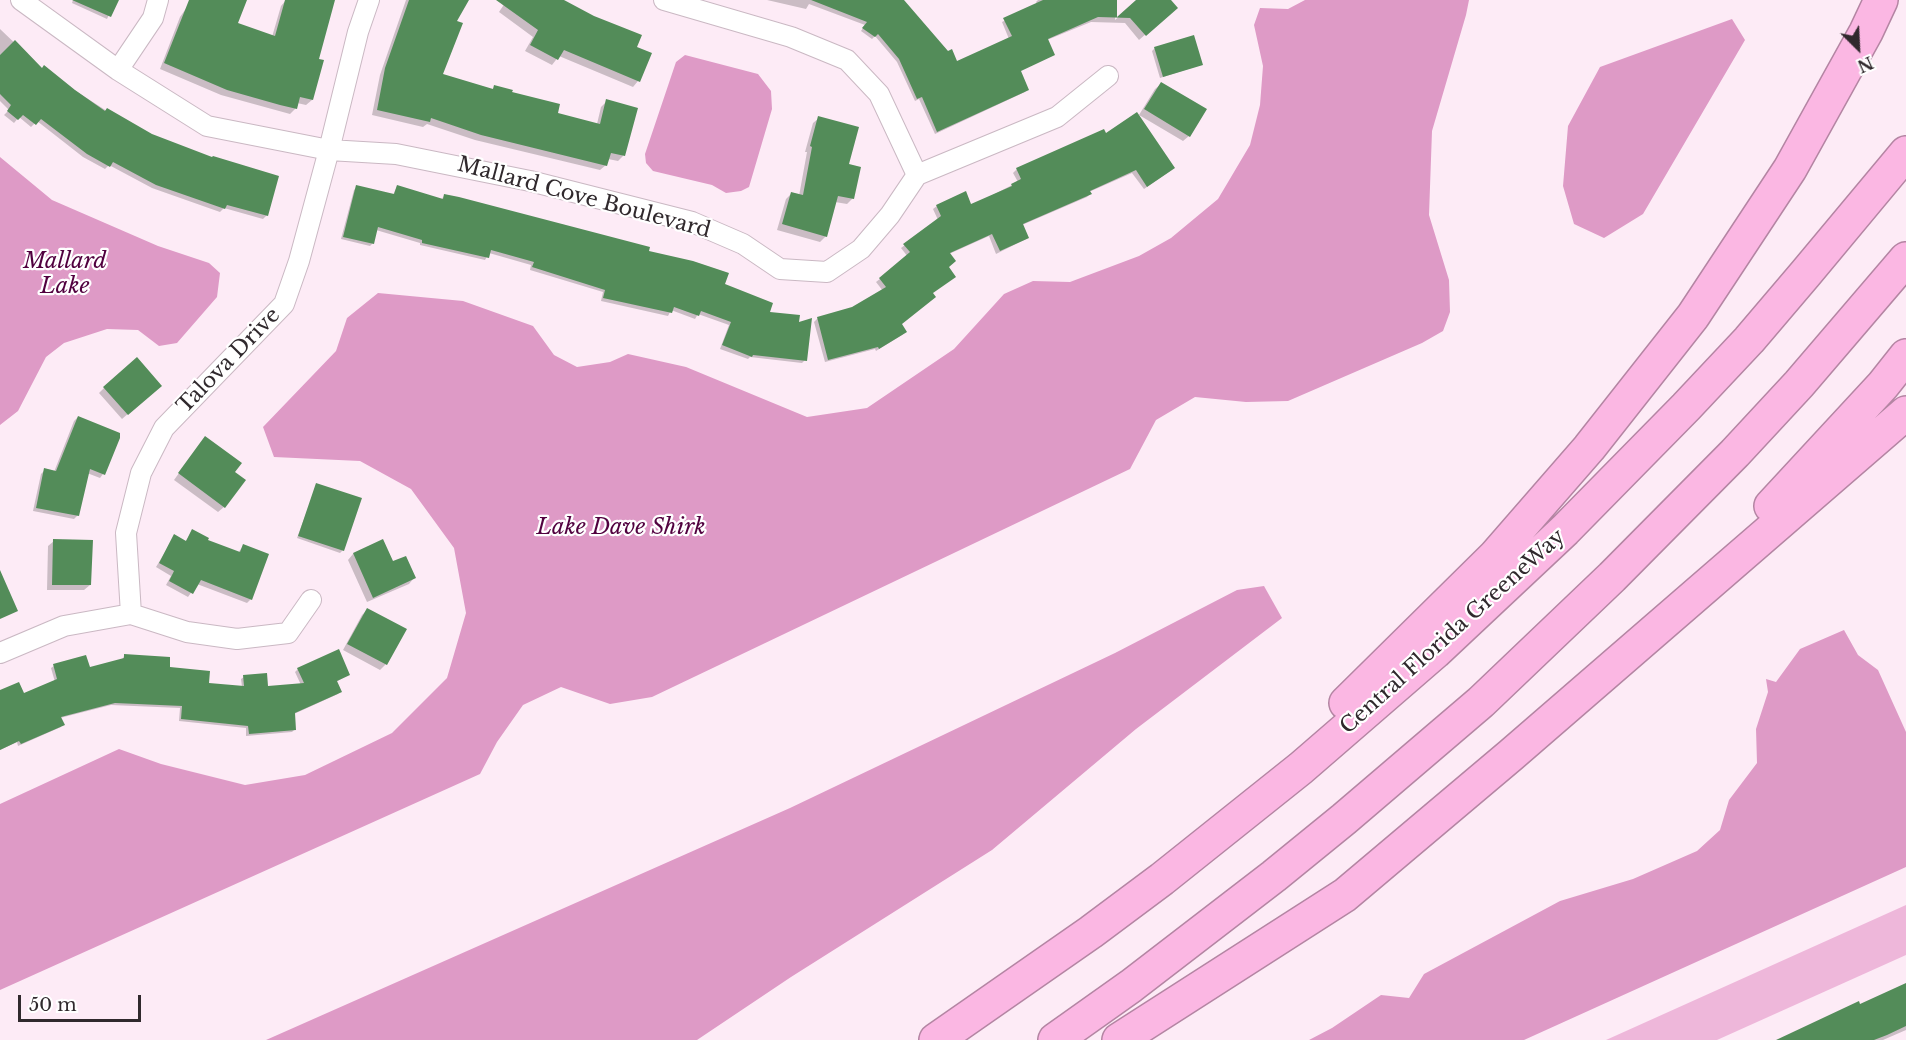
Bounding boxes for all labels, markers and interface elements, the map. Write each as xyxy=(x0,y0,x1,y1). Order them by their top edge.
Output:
north arrow xyxy=(1828,18,1888,78)
text: N xyxy=(1854,52,1876,77)
street label: Mallard Cove Boulevard xyxy=(455,152,713,244)
water label: Mallard Lake xyxy=(23,249,107,300)
street label: Talova Drive xyxy=(172,303,286,419)
water label: Lake Dave Shirk xyxy=(536,515,706,541)
street label: Central Florida GreeneWay xyxy=(1335,524,1571,740)
scale bar xyxy=(21,983,144,1021)
text: 50 m xyxy=(29,994,77,1016)

